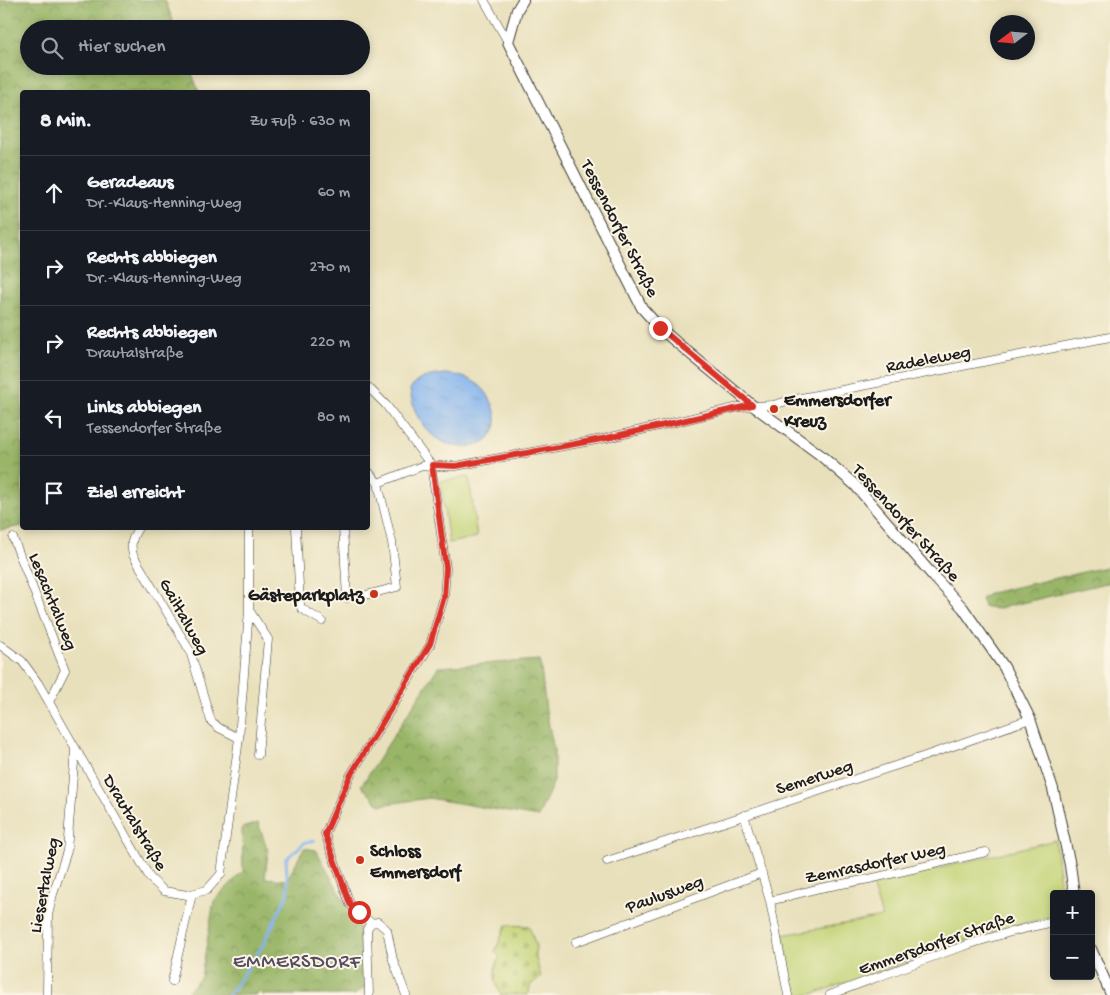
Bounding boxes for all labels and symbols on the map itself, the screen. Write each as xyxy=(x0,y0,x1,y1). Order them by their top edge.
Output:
north arrow xyxy=(990,15,1035,60)
street label: Tessendorfer Straße xyxy=(575,156,663,302)
route end xyxy=(649,317,672,340)
street label: Radeleweg xyxy=(884,342,973,379)
place label: Emmersdorfer Kreuz xyxy=(783,391,893,433)
marker: Emmersdorfer Kreuz xyxy=(768,403,780,415)
street label: Tessendorfer Straße xyxy=(846,460,964,587)
street label: Lesachtalweg xyxy=(23,550,81,654)
street label: Gailtalweg xyxy=(153,575,212,659)
place label: Gästeparkplatz xyxy=(248,586,365,607)
marker: Gästeparkplatz xyxy=(368,588,380,600)
street label: Semerweg xyxy=(774,756,856,801)
street label: Drautalstraße xyxy=(96,771,171,876)
street label: Liesertalweg xyxy=(26,836,65,935)
street label: Zemrasdorfer Weg xyxy=(803,839,948,890)
place label: Schloss Emmersdorf xyxy=(370,842,462,884)
marker: Schloss Emmersdorf xyxy=(354,854,366,866)
street label: Paulusweg xyxy=(622,872,706,919)
route start xyxy=(348,901,371,924)
street label: Emmersdorfer Straße xyxy=(856,908,1018,981)
district label: EMMERSDORF xyxy=(233,952,362,975)

